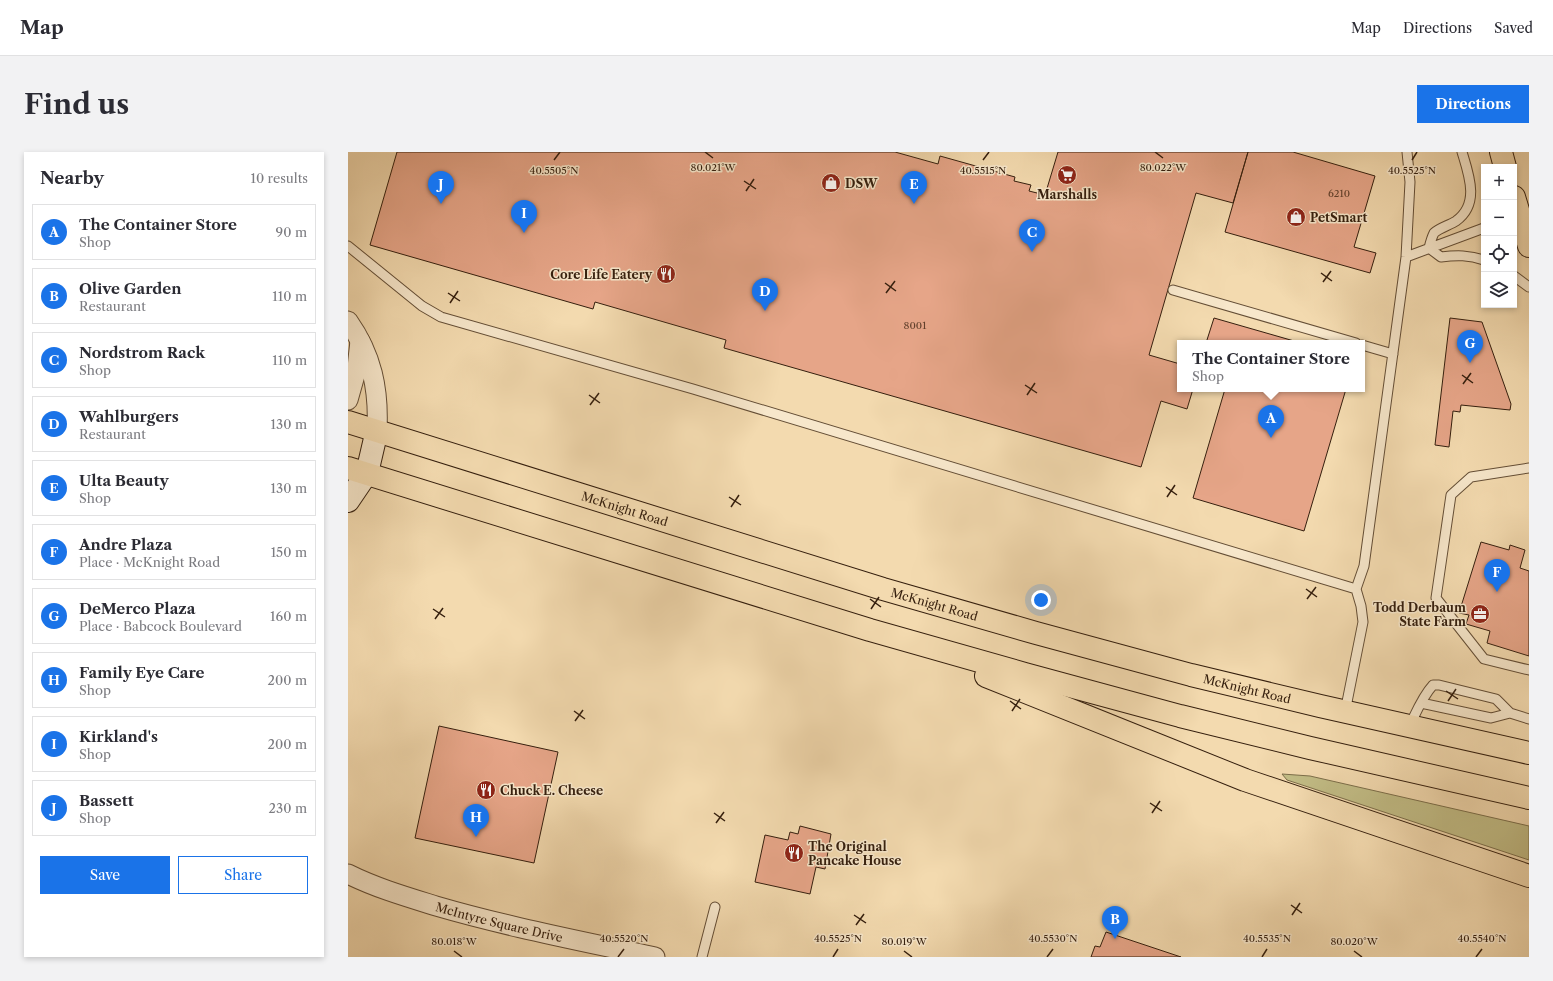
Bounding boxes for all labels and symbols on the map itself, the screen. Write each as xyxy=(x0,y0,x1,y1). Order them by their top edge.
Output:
text: 80.021°W xyxy=(691,161,737,174)
text: 80.022°W xyxy=(1140,161,1187,174)
text: 40.5505°N xyxy=(530,164,578,177)
text: 40.5515°N xyxy=(960,164,1006,177)
supermarket icon: Marshalls xyxy=(1056,164,1078,186)
text: 40.5525°N xyxy=(1388,164,1436,177)
pin: J xyxy=(428,171,454,204)
pin: E xyxy=(901,171,927,204)
shop icon: DSW xyxy=(820,172,842,194)
place label: DSW xyxy=(845,176,878,191)
place label: Marshalls xyxy=(1037,187,1098,202)
house number: 6210 xyxy=(1328,187,1350,200)
pin: I xyxy=(511,200,537,233)
shop icon: PetSmart xyxy=(1285,206,1307,228)
place label: PetSmart xyxy=(1310,210,1367,225)
pin: C xyxy=(1019,219,1045,252)
restaurant icon: Core Life Eatery xyxy=(655,263,677,285)
place label: Core Life Eatery xyxy=(550,267,653,282)
pin: D xyxy=(752,278,778,311)
house number: 8001 xyxy=(904,319,927,332)
pin: G xyxy=(1457,330,1483,363)
pin: A xyxy=(1258,405,1284,438)
street label: McKnight Road xyxy=(580,488,671,529)
pin: F xyxy=(1484,559,1510,592)
street label: McKnight Road xyxy=(889,584,980,624)
your location xyxy=(1031,590,1051,610)
place label: Todd Derbaum State Farm xyxy=(1373,600,1466,629)
office icon: Todd Derbaum State Farm xyxy=(1469,603,1491,625)
street label: McKnight Road xyxy=(1202,671,1293,706)
restaurant icon: Chuck E. Cheese xyxy=(475,779,497,801)
place label: Chuck E. Cheese xyxy=(500,783,603,798)
pin: H xyxy=(463,804,489,837)
place label: The Original Pancake House xyxy=(808,839,901,868)
restaurant icon: The Original Pancake House xyxy=(783,842,805,864)
street label: McIntyre Square Drive xyxy=(434,899,564,945)
pin: B xyxy=(1102,906,1128,939)
text: 40.5520°N xyxy=(599,932,649,945)
text: 40.5525°N xyxy=(814,932,862,945)
text: 40.5530°N xyxy=(1029,932,1077,945)
text: 40.5535°N xyxy=(1243,932,1291,945)
text: 40.5540°N xyxy=(1457,932,1507,945)
text: 80.018°W xyxy=(431,935,478,948)
text: 80.019°W xyxy=(881,935,928,948)
text: 80.020°W xyxy=(1330,935,1379,948)

